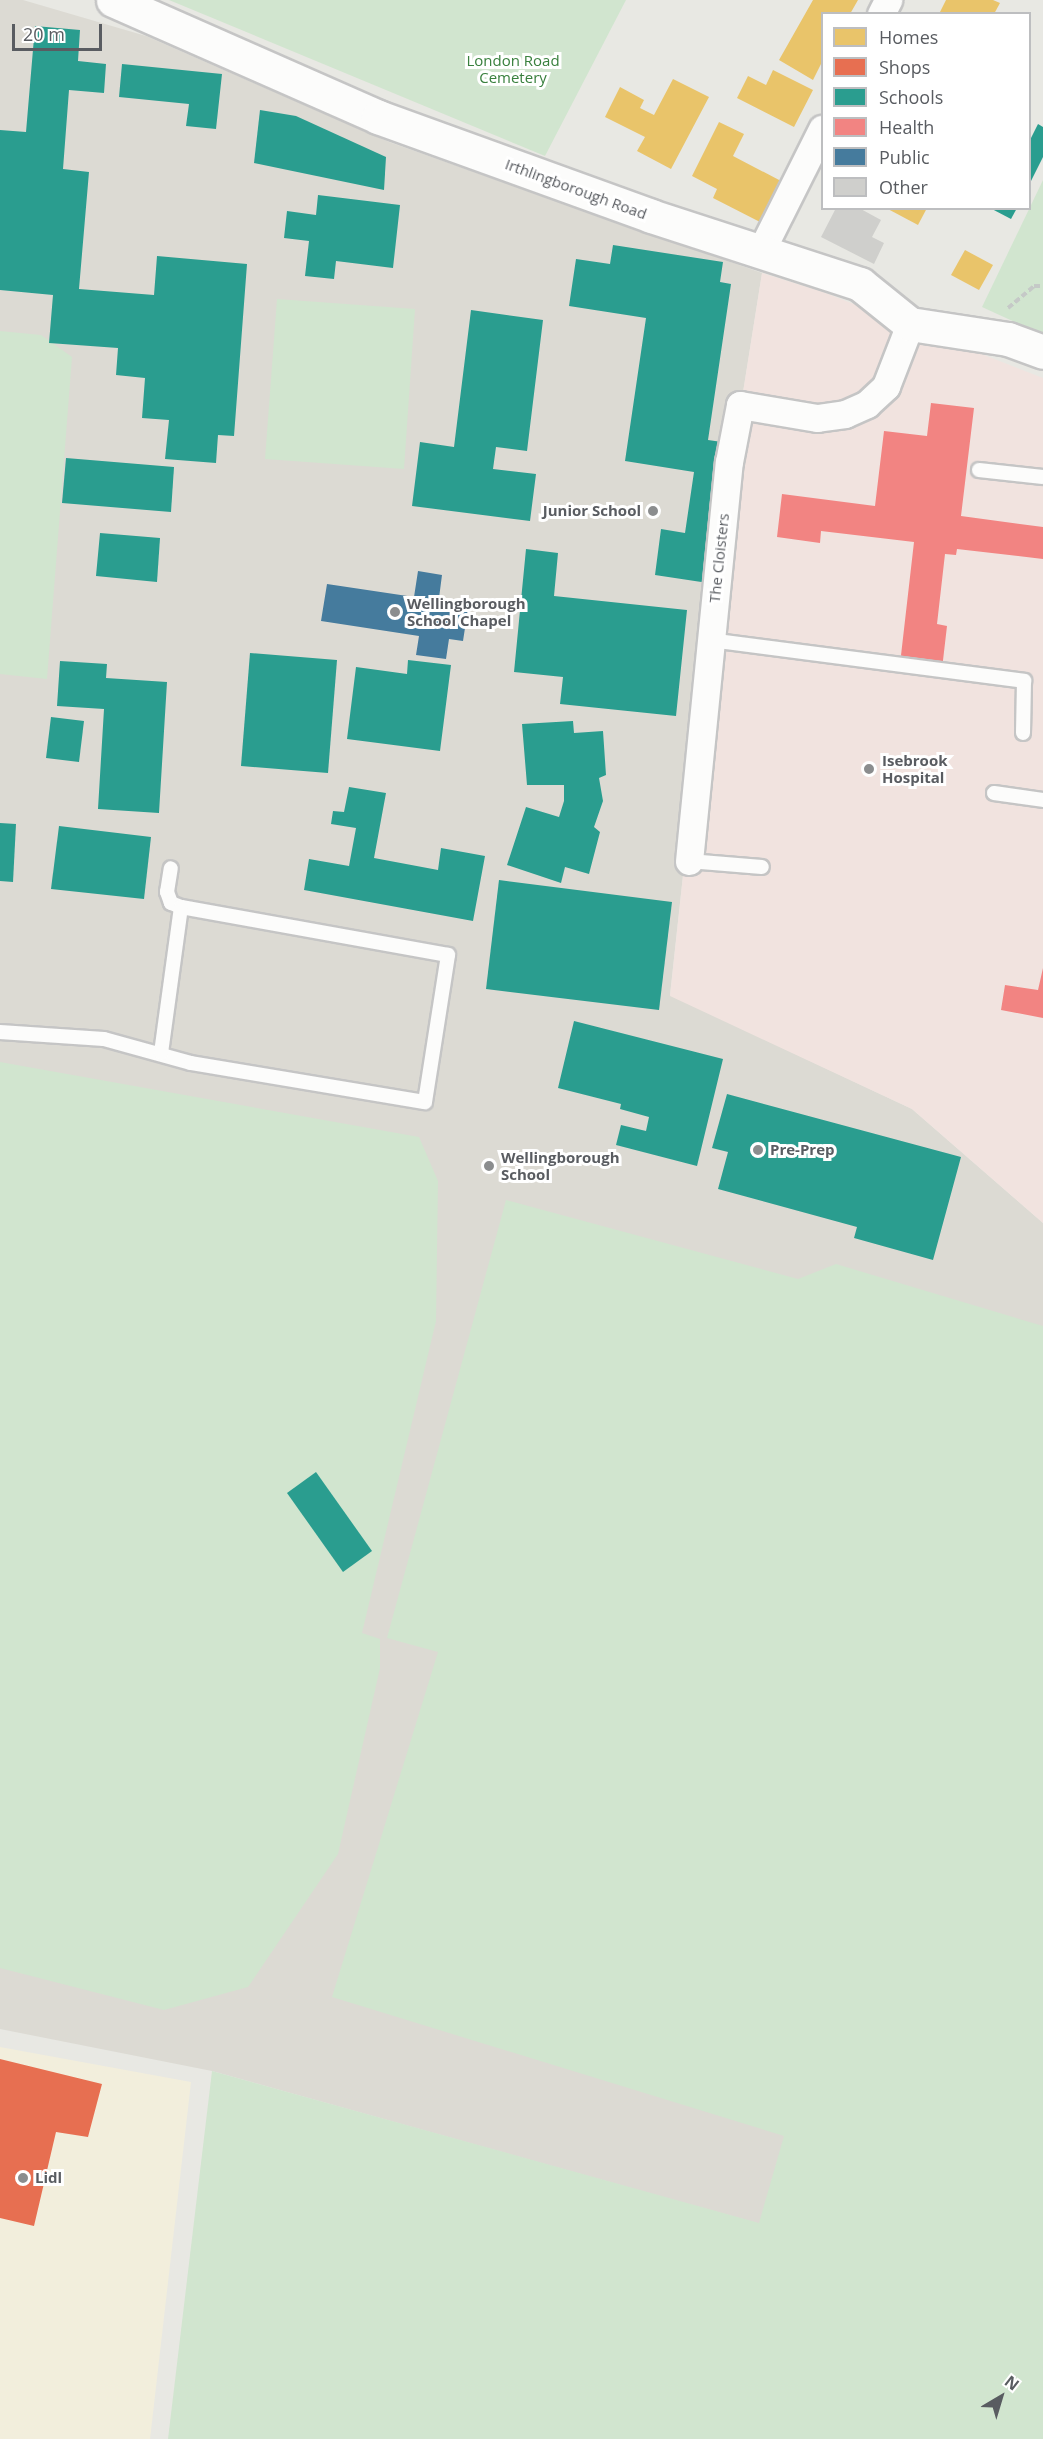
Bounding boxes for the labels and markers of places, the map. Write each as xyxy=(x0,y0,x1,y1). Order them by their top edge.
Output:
place label: Junior School xyxy=(543,502,641,520)
marker: Junior School xyxy=(646,504,660,518)
place label: Wellingborough School Chapel xyxy=(407,594,525,629)
marker: Wellingborough School Chapel xyxy=(388,605,402,619)
place label: Isebrook Hospital xyxy=(882,751,947,786)
marker: Isebrook Hospital xyxy=(860,760,878,778)
place label: Pre-Prep xyxy=(770,1141,835,1159)
marker: Pre-Prep xyxy=(751,1143,765,1157)
place label: Wellingborough School xyxy=(501,1148,619,1183)
marker: Wellingborough School xyxy=(482,1159,496,1173)
place label: Lidl xyxy=(35,2169,62,2187)
marker: Lidl xyxy=(16,2171,30,2185)

